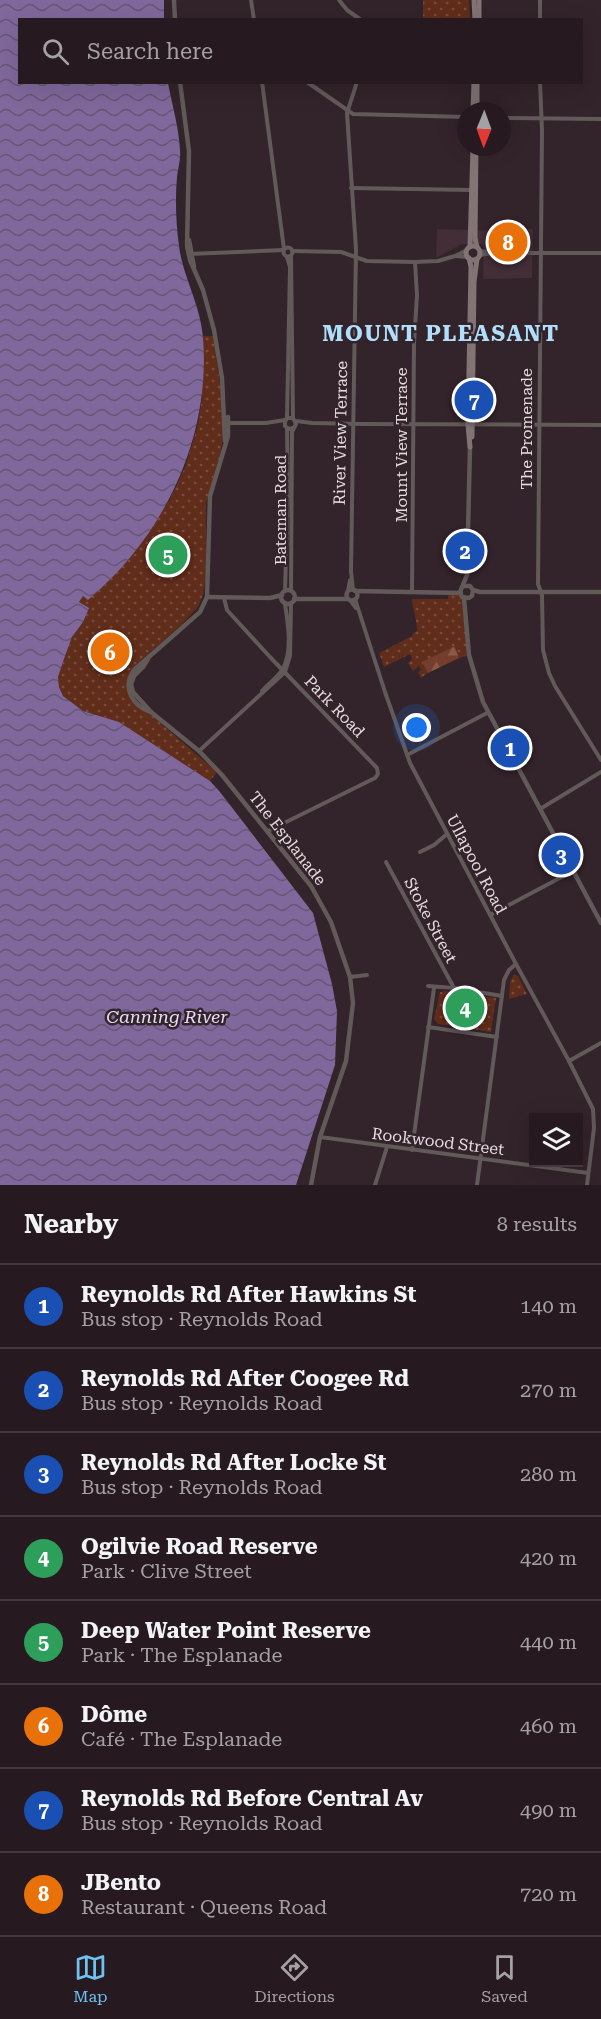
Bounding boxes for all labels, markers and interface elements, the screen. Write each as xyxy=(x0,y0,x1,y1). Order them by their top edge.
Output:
search box xyxy=(18,18,583,84)
icon: search xyxy=(39,35,72,68)
text: Search here xyxy=(87,39,213,64)
north arrow xyxy=(457,102,511,156)
pin: 8 xyxy=(488,220,528,264)
district label: MOUNT PLEASANT xyxy=(322,321,560,346)
street label: River View Terrace xyxy=(330,360,351,505)
street label: Mount View Terrace xyxy=(392,367,411,523)
street label: The Promenade xyxy=(517,368,536,490)
pin: 7 xyxy=(454,378,494,422)
street label: Bateman Road xyxy=(271,455,290,565)
pin: 2 xyxy=(446,528,484,574)
pin: 5 xyxy=(148,532,188,578)
pin: 6 xyxy=(90,630,130,674)
street label: Park Road xyxy=(301,671,369,741)
your location xyxy=(402,713,431,742)
pin: 1 xyxy=(490,726,530,771)
street label: The Esplanade xyxy=(245,788,330,889)
street label: Ullapool Road xyxy=(442,811,511,917)
pin: 3 xyxy=(542,832,580,878)
street label: Stoke Street xyxy=(400,874,461,966)
pin: 4 xyxy=(446,986,484,1030)
water label: Canning River xyxy=(106,1006,228,1027)
map controls xyxy=(529,1113,583,1167)
button: layers xyxy=(529,1113,583,1167)
street label: Rookwood Street xyxy=(371,1124,505,1159)
text: Nearby xyxy=(24,1209,118,1239)
text: 8 results xyxy=(497,1212,577,1236)
text: Reynolds Rd After Hawkins St xyxy=(81,1282,416,1307)
text: 1 xyxy=(38,1294,49,1318)
text: 140 m xyxy=(520,1294,577,1318)
text: Bus stop · Reynolds Road xyxy=(81,1307,323,1331)
text: Reynolds Rd After Coogee Rd xyxy=(81,1366,409,1391)
text: 2 xyxy=(38,1378,49,1402)
text: 270 m xyxy=(520,1378,577,1402)
text: Bus stop · Reynolds Road xyxy=(81,1391,323,1415)
text: Reynolds Rd After Locke St xyxy=(81,1450,386,1475)
text: 3 xyxy=(38,1462,49,1486)
text: 280 m xyxy=(520,1462,577,1486)
text: Bus stop · Reynolds Road xyxy=(81,1475,323,1499)
text: Ogilvie Road Reserve xyxy=(81,1534,318,1559)
text: 4 xyxy=(38,1546,49,1570)
text: 420 m xyxy=(520,1546,577,1570)
text: Park · Clive Street xyxy=(81,1559,252,1583)
text: Deep Water Point Reserve xyxy=(81,1618,371,1643)
text: 5 xyxy=(38,1630,49,1654)
text: 440 m xyxy=(520,1630,577,1654)
text: Park · The Esplanade xyxy=(81,1643,282,1667)
text: Dôme xyxy=(81,1702,147,1727)
text: 6 xyxy=(38,1714,49,1738)
text: 460 m xyxy=(520,1714,577,1738)
text: Café · The Esplanade xyxy=(81,1727,282,1751)
text: Reynolds Rd Before Central Av xyxy=(81,1786,423,1811)
text: 7 xyxy=(38,1798,49,1822)
text: 490 m xyxy=(520,1798,577,1822)
text: Bus stop · Reynolds Road xyxy=(81,1811,323,1835)
text: JBento xyxy=(81,1870,161,1895)
text: 8 xyxy=(38,1882,49,1906)
text: 720 m xyxy=(520,1882,577,1906)
text: Restaurant · Queens Road xyxy=(81,1895,327,1919)
tab: Map xyxy=(73,1951,108,2006)
tab: Directions xyxy=(254,1951,335,2006)
tab: Saved xyxy=(481,1951,528,2006)

